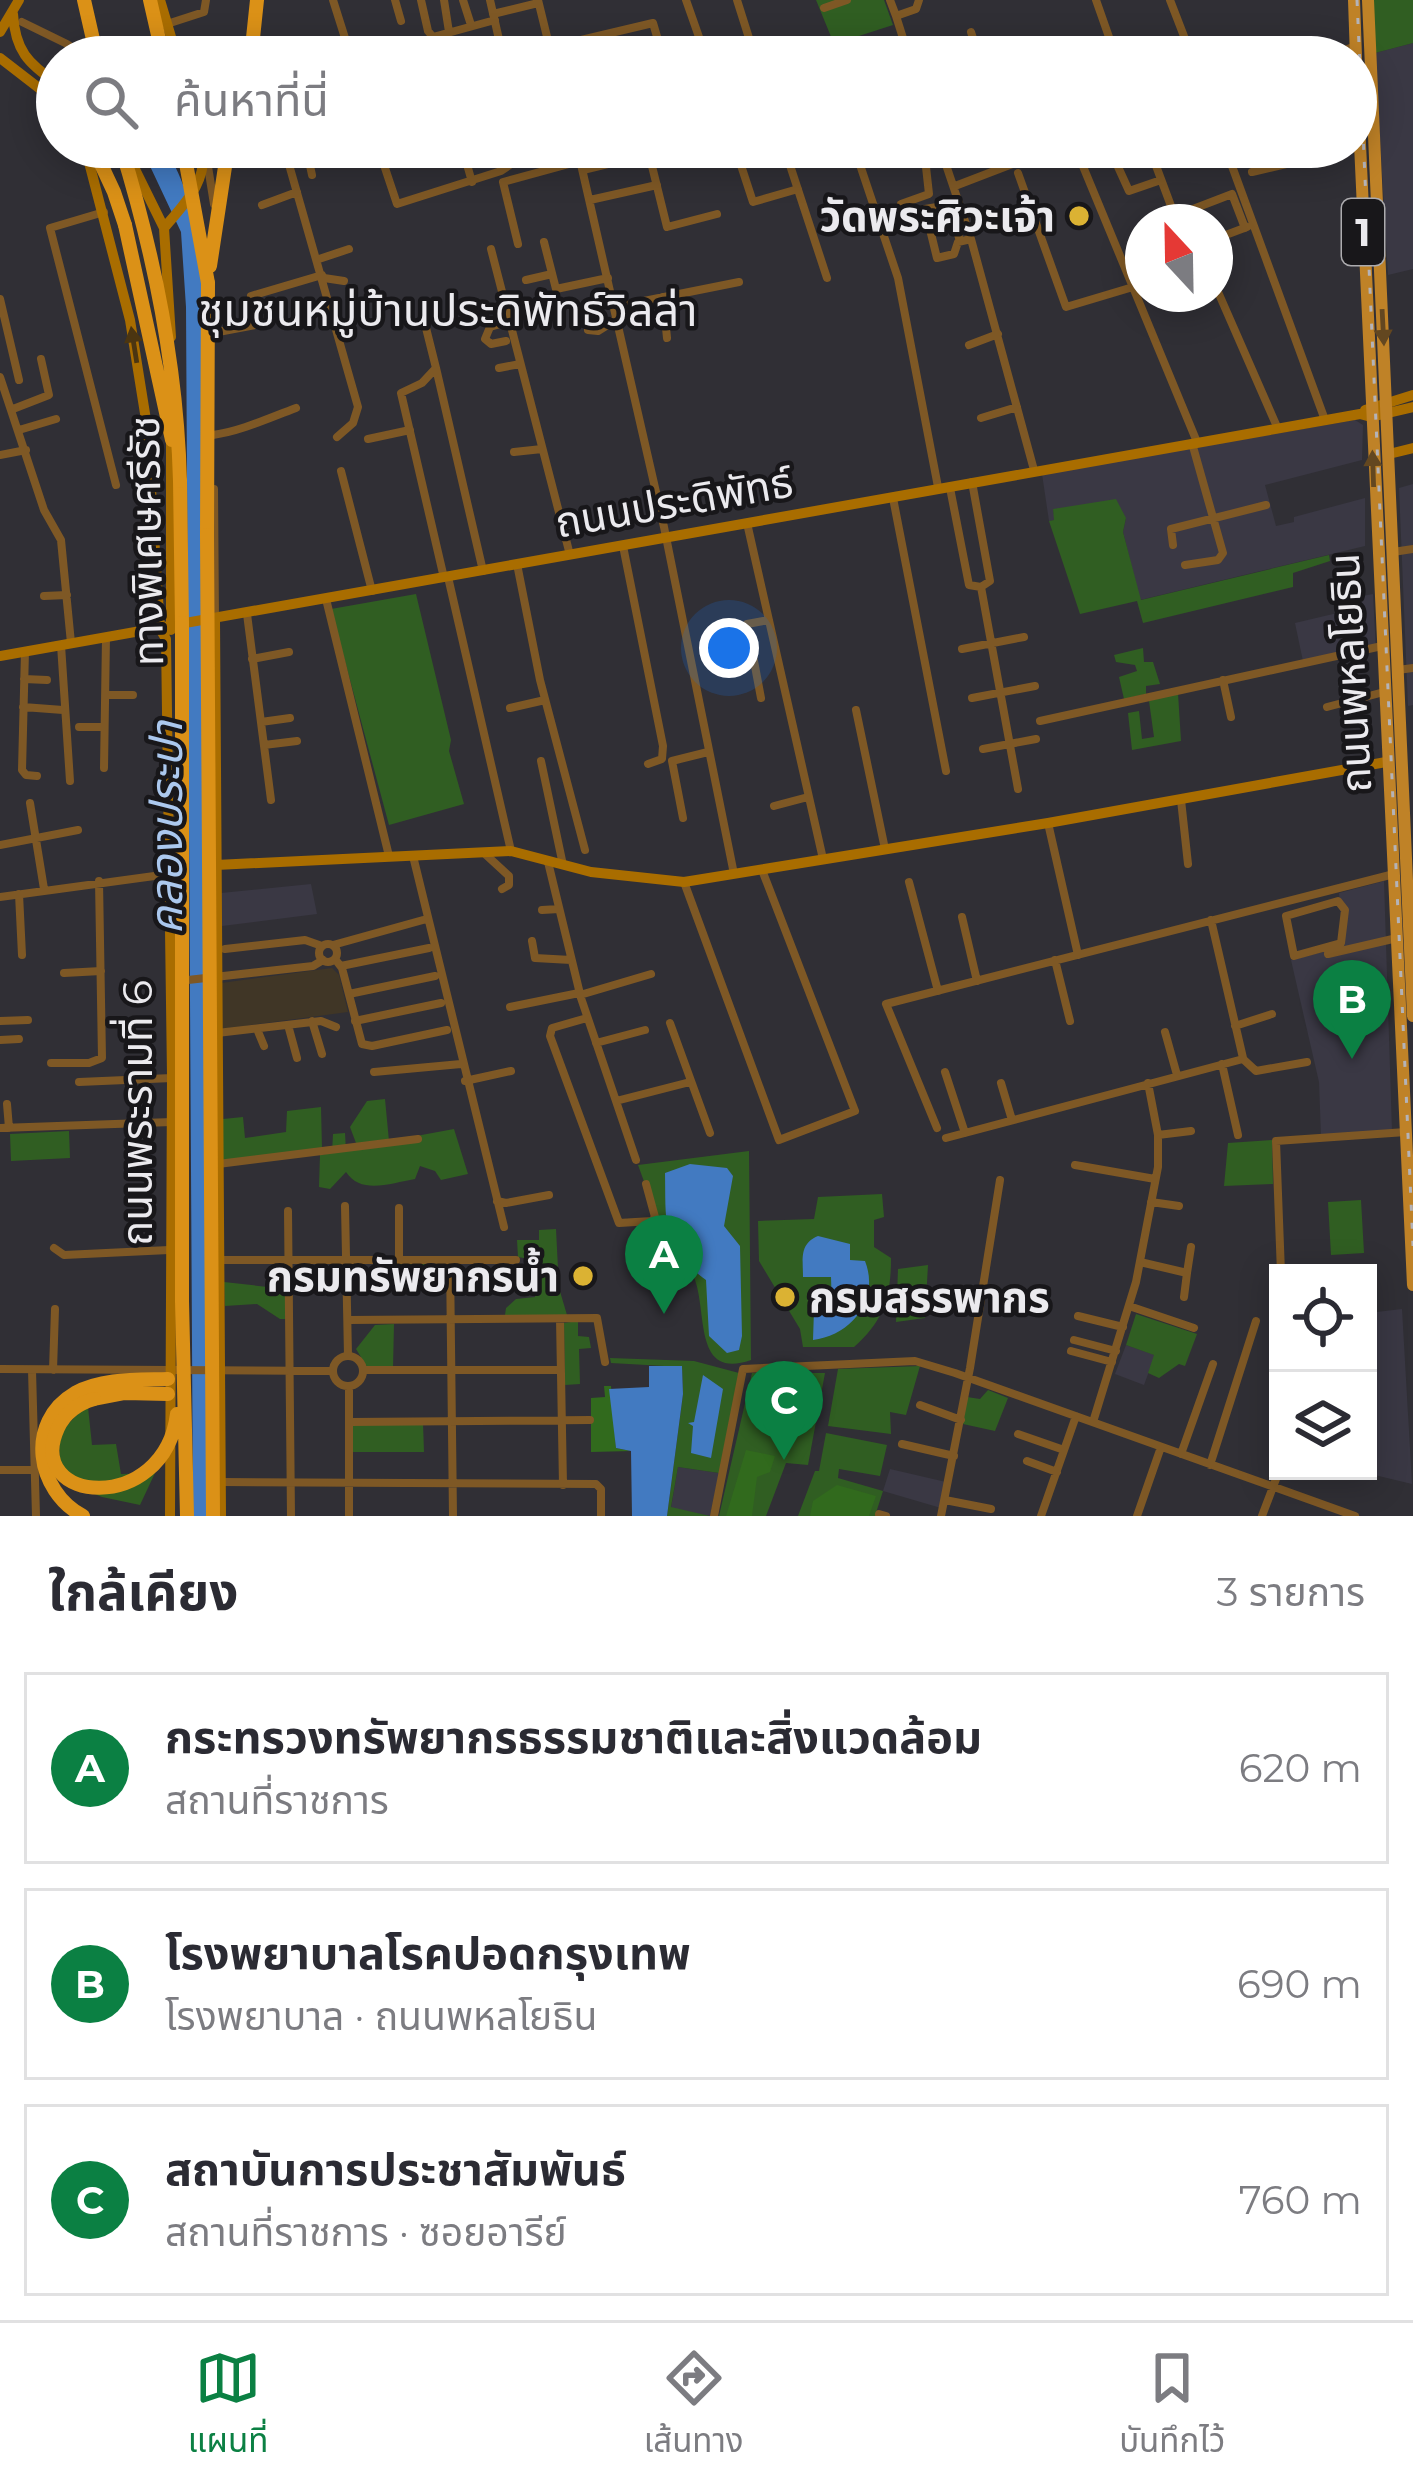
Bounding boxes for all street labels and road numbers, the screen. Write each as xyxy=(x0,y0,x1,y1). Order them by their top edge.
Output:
road number: 1 xyxy=(1342,199,1384,265)
street label: ทางพิเศษศรีรัช xyxy=(118,416,174,666)
street label: ถนนประดิพัทธ์ xyxy=(551,456,797,548)
street label: ถนนพหลโยธิน xyxy=(1318,552,1382,794)
street label: ถนนพระรามที่ 6 xyxy=(109,980,163,1246)

